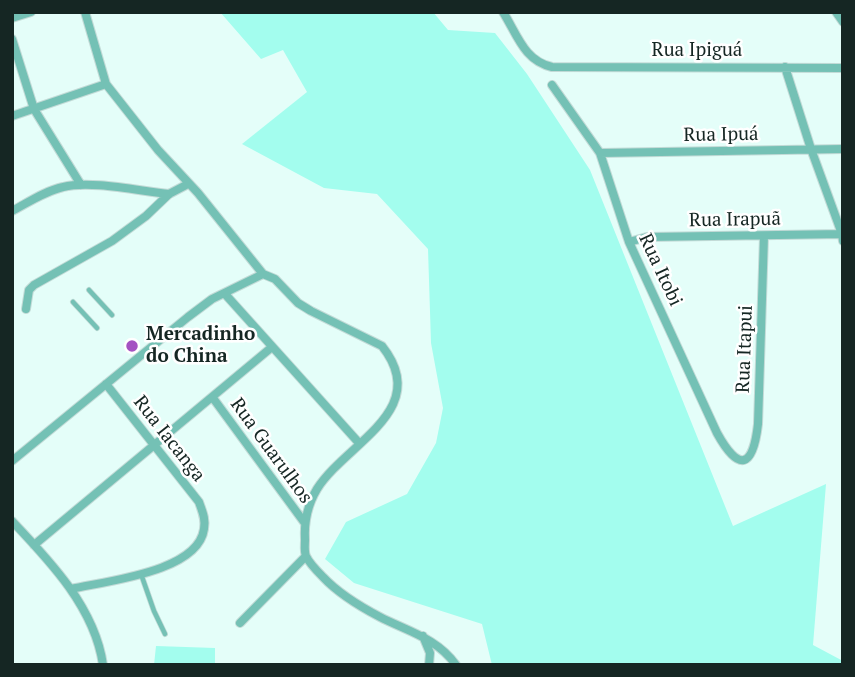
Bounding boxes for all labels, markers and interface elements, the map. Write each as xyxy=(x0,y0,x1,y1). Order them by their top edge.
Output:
street label: Rua Ipiguá xyxy=(652,40,742,62)
street label: Rua Ipuá xyxy=(683,123,759,147)
street label: Rua Irapuã xyxy=(689,208,781,232)
street label: Rua Itobi xyxy=(633,230,687,310)
street label: Rua Itapui xyxy=(732,305,758,393)
place label: Mercadinho do China xyxy=(146,324,255,368)
marker: Mercadinho do China xyxy=(124,338,140,354)
street label: Rua Iacanga xyxy=(128,391,210,487)
street label: Rua Guarulhos xyxy=(225,394,317,508)

